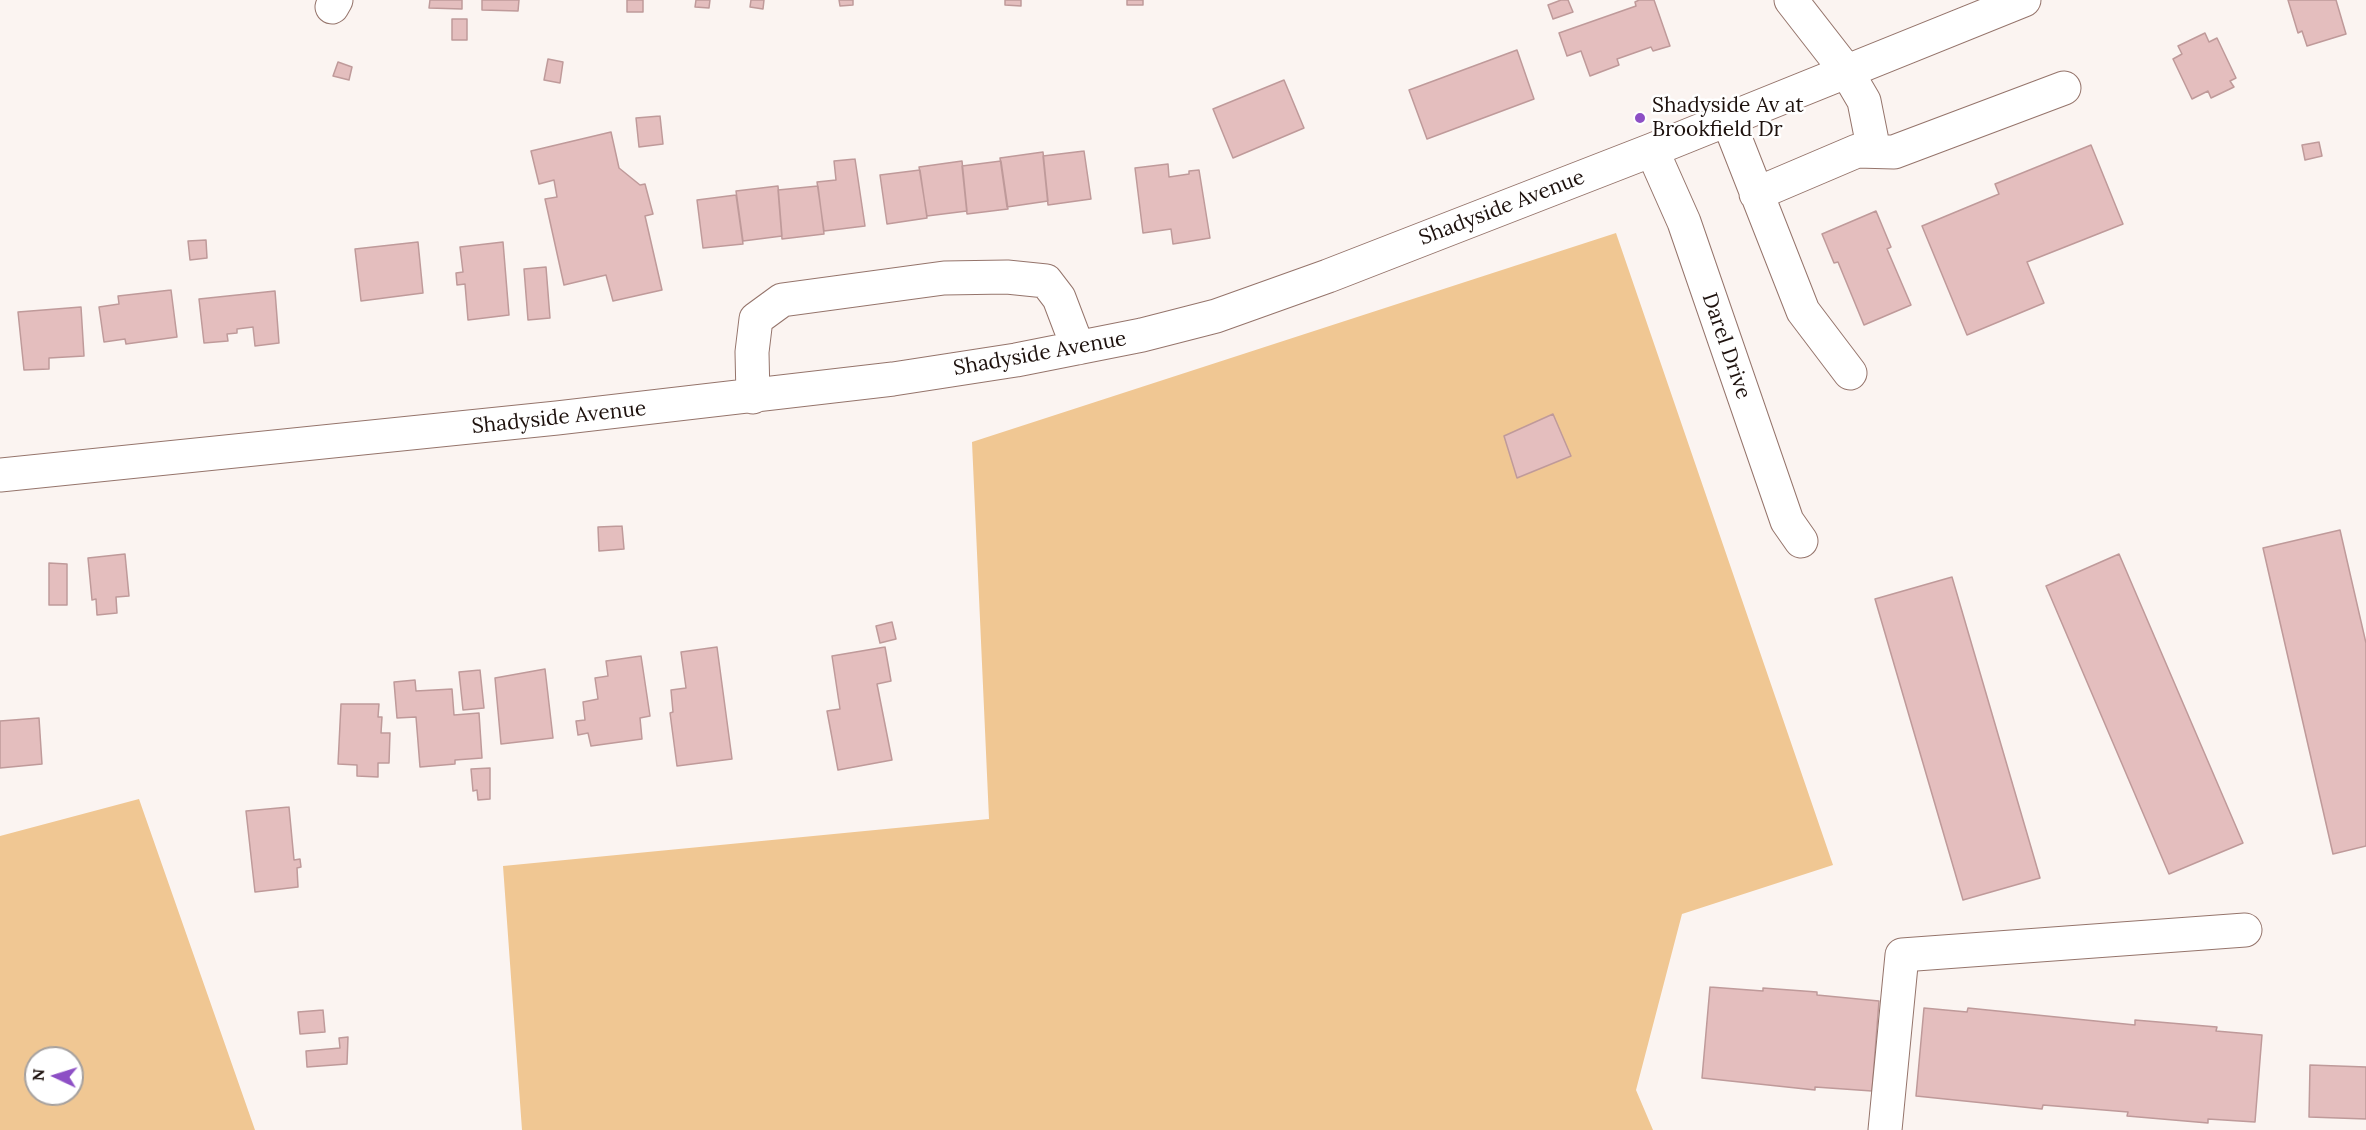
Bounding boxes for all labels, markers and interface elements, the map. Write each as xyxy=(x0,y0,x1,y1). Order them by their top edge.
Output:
place label: Shadyside Av at Brookfield Dr xyxy=(1652,93,1804,143)
marker: Shadyside Av at Brookfield Dr xyxy=(1633,111,1647,125)
street label: Shadyside Avenue xyxy=(1416,165,1588,251)
street label: Darel Drive xyxy=(1696,290,1756,402)
street label: Shadyside Avenue xyxy=(952,326,1128,382)
street label: Shadyside Avenue xyxy=(471,396,647,440)
north arrow xyxy=(24,1046,84,1106)
text: N xyxy=(28,1068,48,1082)

